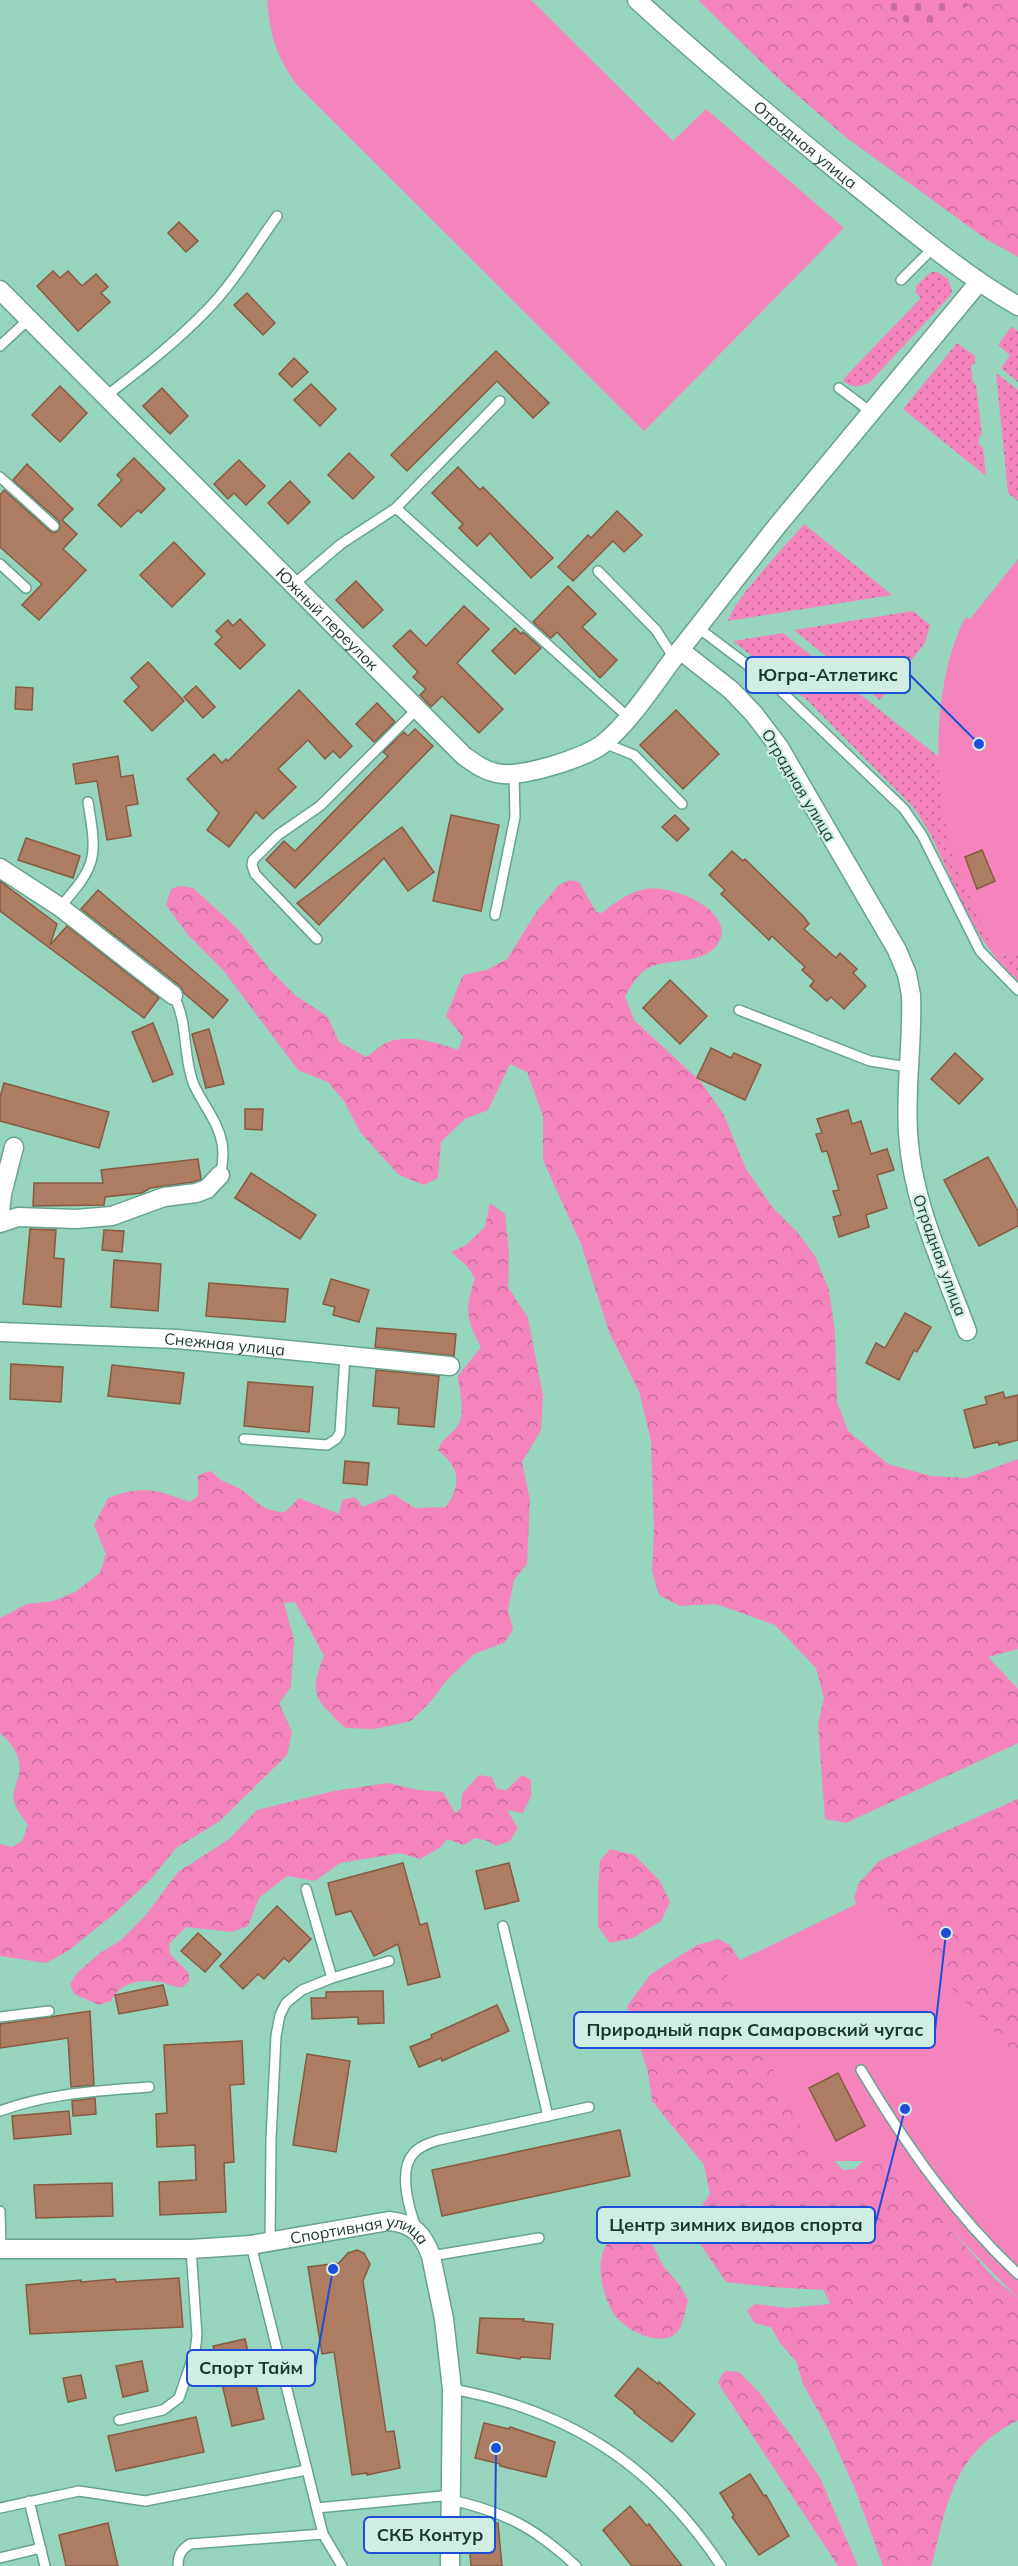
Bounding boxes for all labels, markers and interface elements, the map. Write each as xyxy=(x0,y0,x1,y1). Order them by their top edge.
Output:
street label: Отрадная улица xyxy=(750,96,861,193)
street label: Южный переулок xyxy=(272,563,383,675)
callout: Югра-Атлетикс xyxy=(746,657,910,693)
text: Югра-Атлетикс xyxy=(758,663,898,686)
street label: Отрадная улица xyxy=(758,725,840,845)
street label: Отрадная улица xyxy=(909,1192,971,1318)
street label: Снежная улица xyxy=(164,1329,286,1360)
callout: Природный парк Самаровский чугас xyxy=(574,2012,935,2048)
text: Природный парк Самаровский чугас xyxy=(586,2018,924,2041)
callout: Центр зимних видов спорта xyxy=(597,2207,875,2243)
street label: Спортивная улица xyxy=(288,2211,433,2248)
text: Центр зимних видов спорта xyxy=(609,2213,863,2236)
callout: Спорт Тайм xyxy=(187,2350,315,2386)
text: Спорт Тайм xyxy=(199,2356,303,2379)
callout: СКБ Контур xyxy=(364,2517,495,2553)
text: СКБ Контур xyxy=(377,2523,483,2546)

